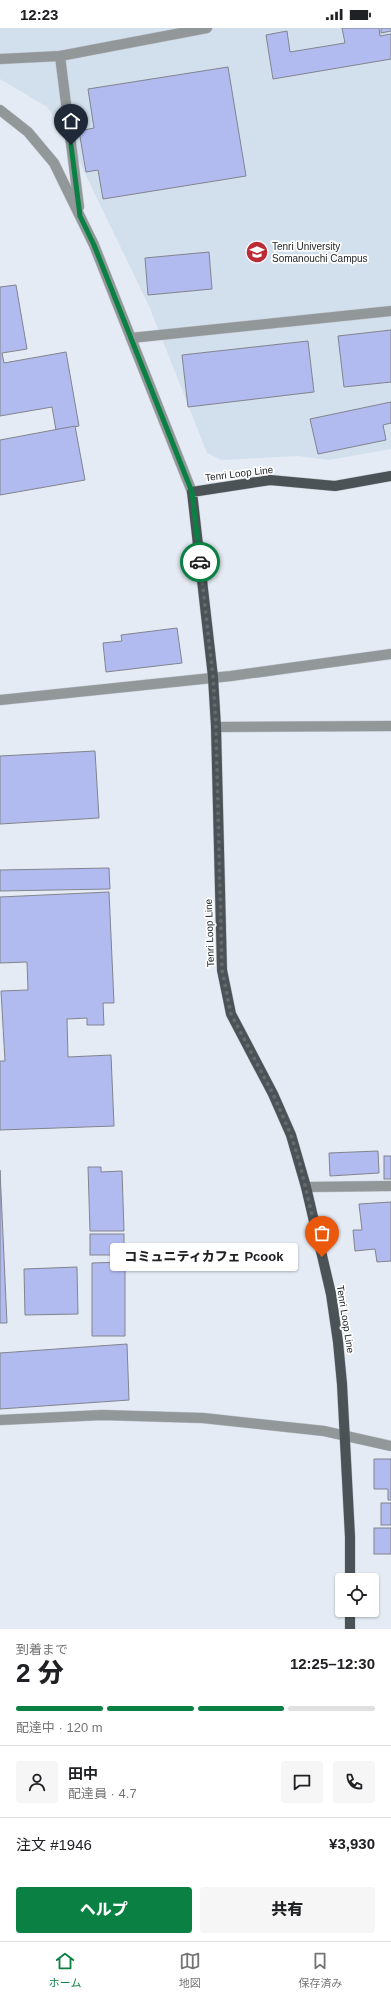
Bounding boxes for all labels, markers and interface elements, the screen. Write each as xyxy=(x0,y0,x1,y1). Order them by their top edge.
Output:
text: 12:23 xyxy=(20,6,58,23)
pin xyxy=(54,104,88,145)
icon: home xyxy=(60,110,82,132)
school or university icon: Tenri University Somanouchi Campus xyxy=(244,239,270,265)
place label: Tenri University Somanouchi Campus xyxy=(272,241,368,264)
street label: Tenri Loop Line xyxy=(204,464,274,483)
courier xyxy=(180,542,220,582)
icon: car xyxy=(189,551,211,573)
street label: Tenri Loop Line xyxy=(203,898,216,967)
pin xyxy=(305,1216,339,1257)
icon: bag xyxy=(311,1222,333,1244)
callout: コミュニティカフェ Pcook xyxy=(110,1243,298,1271)
text: コミュニティカフェ Pcook xyxy=(125,1249,283,1264)
street label: Tenri Loop Line xyxy=(335,1284,356,1354)
map controls xyxy=(335,1573,379,1617)
button: locate xyxy=(335,1573,379,1617)
text: 到着まで xyxy=(16,1642,68,1657)
text: 12:25–12:30 xyxy=(290,1655,375,1672)
text: 2 分 xyxy=(16,1658,64,1688)
text: 配達中 · 120 m xyxy=(16,1720,103,1735)
button: person xyxy=(16,1761,58,1803)
button: chat xyxy=(281,1761,323,1803)
button: phone xyxy=(333,1761,375,1803)
text: 田中 xyxy=(68,1765,98,1782)
text: 配達員 · 4.7 xyxy=(68,1786,137,1801)
text: ¥3,930 xyxy=(329,1835,375,1852)
text: 注文 #1946 xyxy=(16,1836,92,1853)
button: ヘルプ xyxy=(16,1887,192,1933)
button: 共有 xyxy=(200,1887,375,1933)
tab: ホーム xyxy=(49,1950,81,1990)
tab: 地図 xyxy=(179,1950,201,1990)
tab: 保存済み xyxy=(298,1950,342,1990)

